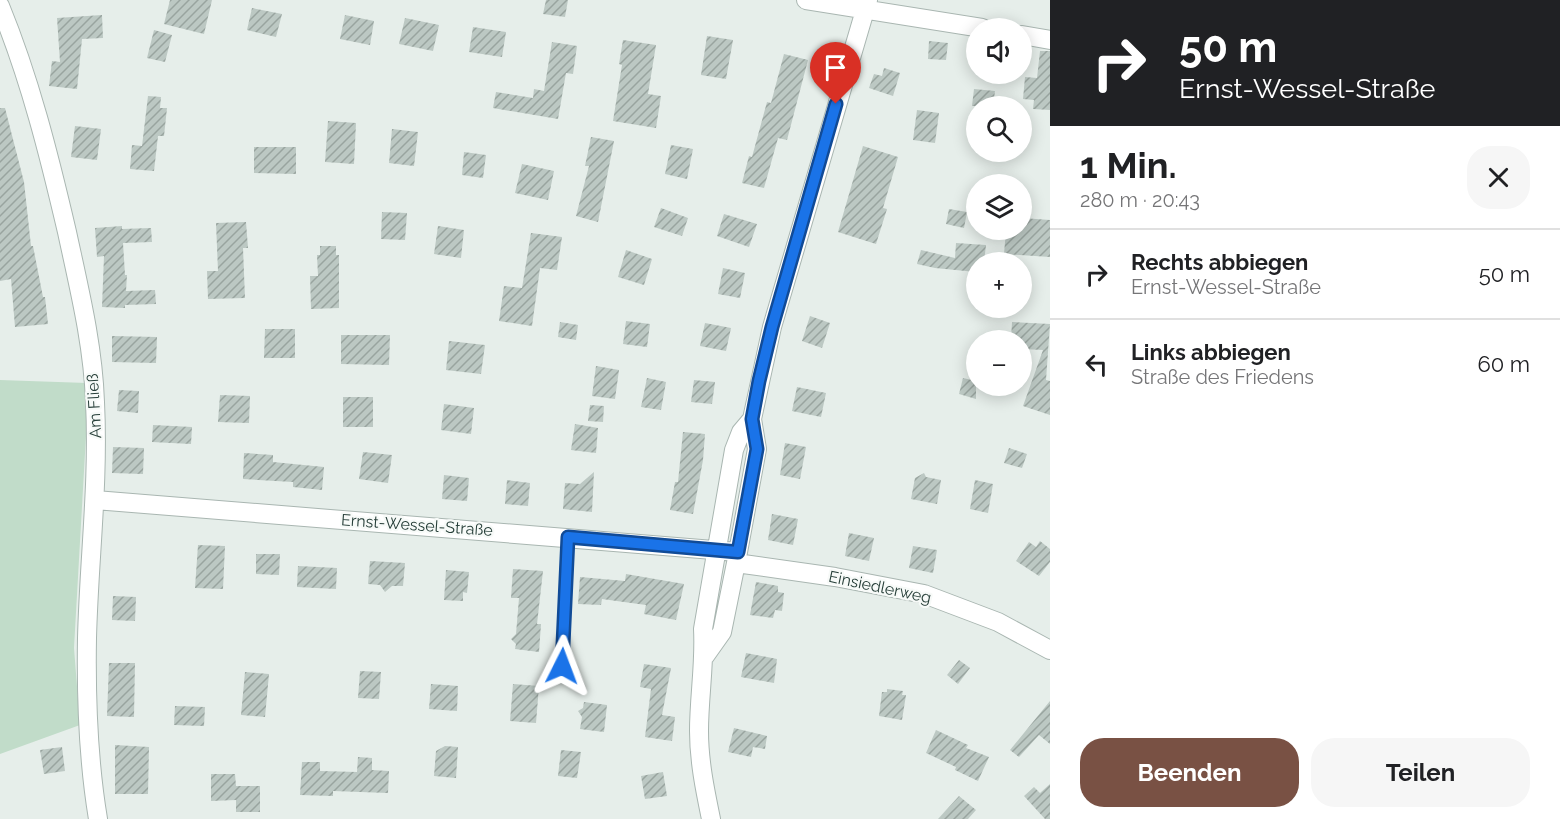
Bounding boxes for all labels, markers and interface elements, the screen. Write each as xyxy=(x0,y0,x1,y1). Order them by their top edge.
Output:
map controls xyxy=(966,18,1032,396)
button: sound xyxy=(966,18,1032,84)
text: 50 m xyxy=(1179,23,1277,72)
icon: right xyxy=(1080,24,1158,102)
pin xyxy=(810,42,861,104)
icon: arrive xyxy=(819,51,852,84)
text: Ernst-Wessel-Straße xyxy=(1179,73,1435,104)
button: search xyxy=(966,96,1032,162)
text: 1 Min. xyxy=(1080,144,1177,186)
button: close xyxy=(1467,146,1530,209)
button: layers xyxy=(966,174,1032,240)
text: 280 m · 20:43 xyxy=(1080,188,1200,212)
text: Rechts abbiegen xyxy=(1131,249,1308,275)
button: + xyxy=(966,252,1032,318)
icon: right xyxy=(1080,258,1113,291)
text: 50 m xyxy=(1479,261,1530,287)
text: Ernst-Wessel-Straße xyxy=(1131,275,1321,299)
button: − xyxy=(966,330,1032,396)
text: Links abbiegen xyxy=(1131,339,1291,365)
icon: left xyxy=(1080,348,1113,381)
text: 60 m xyxy=(1477,351,1530,377)
text: Straße des Friedens xyxy=(1131,365,1314,389)
street label: Am Fließ xyxy=(83,373,105,439)
street label: Ernst-Wessel-Straße xyxy=(341,510,493,540)
street label: Einsiedlerweg xyxy=(827,567,933,607)
position arrow xyxy=(530,634,594,698)
button: Beenden xyxy=(1080,738,1299,807)
button: Teilen xyxy=(1311,738,1530,807)

